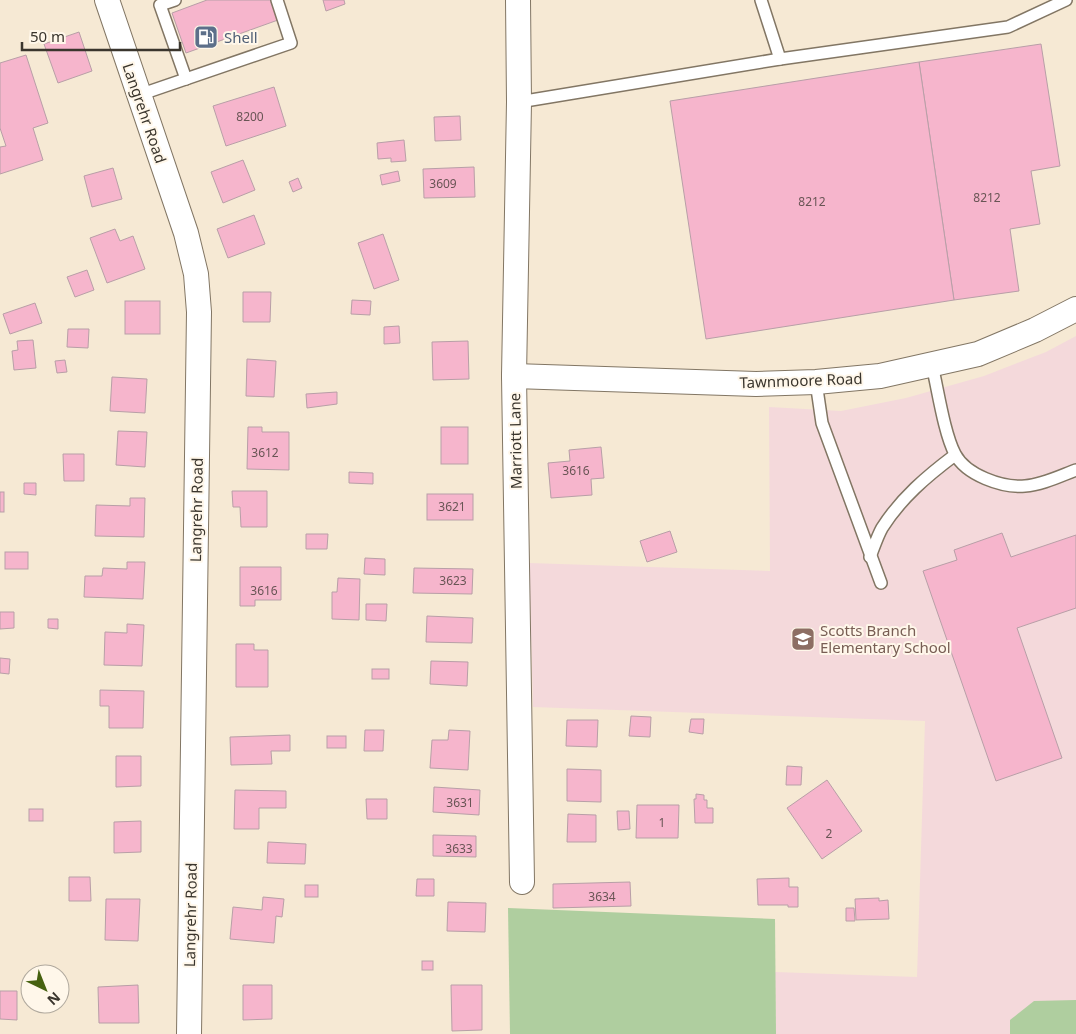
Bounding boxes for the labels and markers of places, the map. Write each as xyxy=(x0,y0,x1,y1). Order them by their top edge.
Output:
fuel station icon: Shell xyxy=(193,24,219,50)
place label: Shell xyxy=(224,27,258,47)
place label: Scotts Branch Elementary School xyxy=(820,620,951,657)
school or university icon: Scotts Branch Elementary School xyxy=(790,626,816,652)

